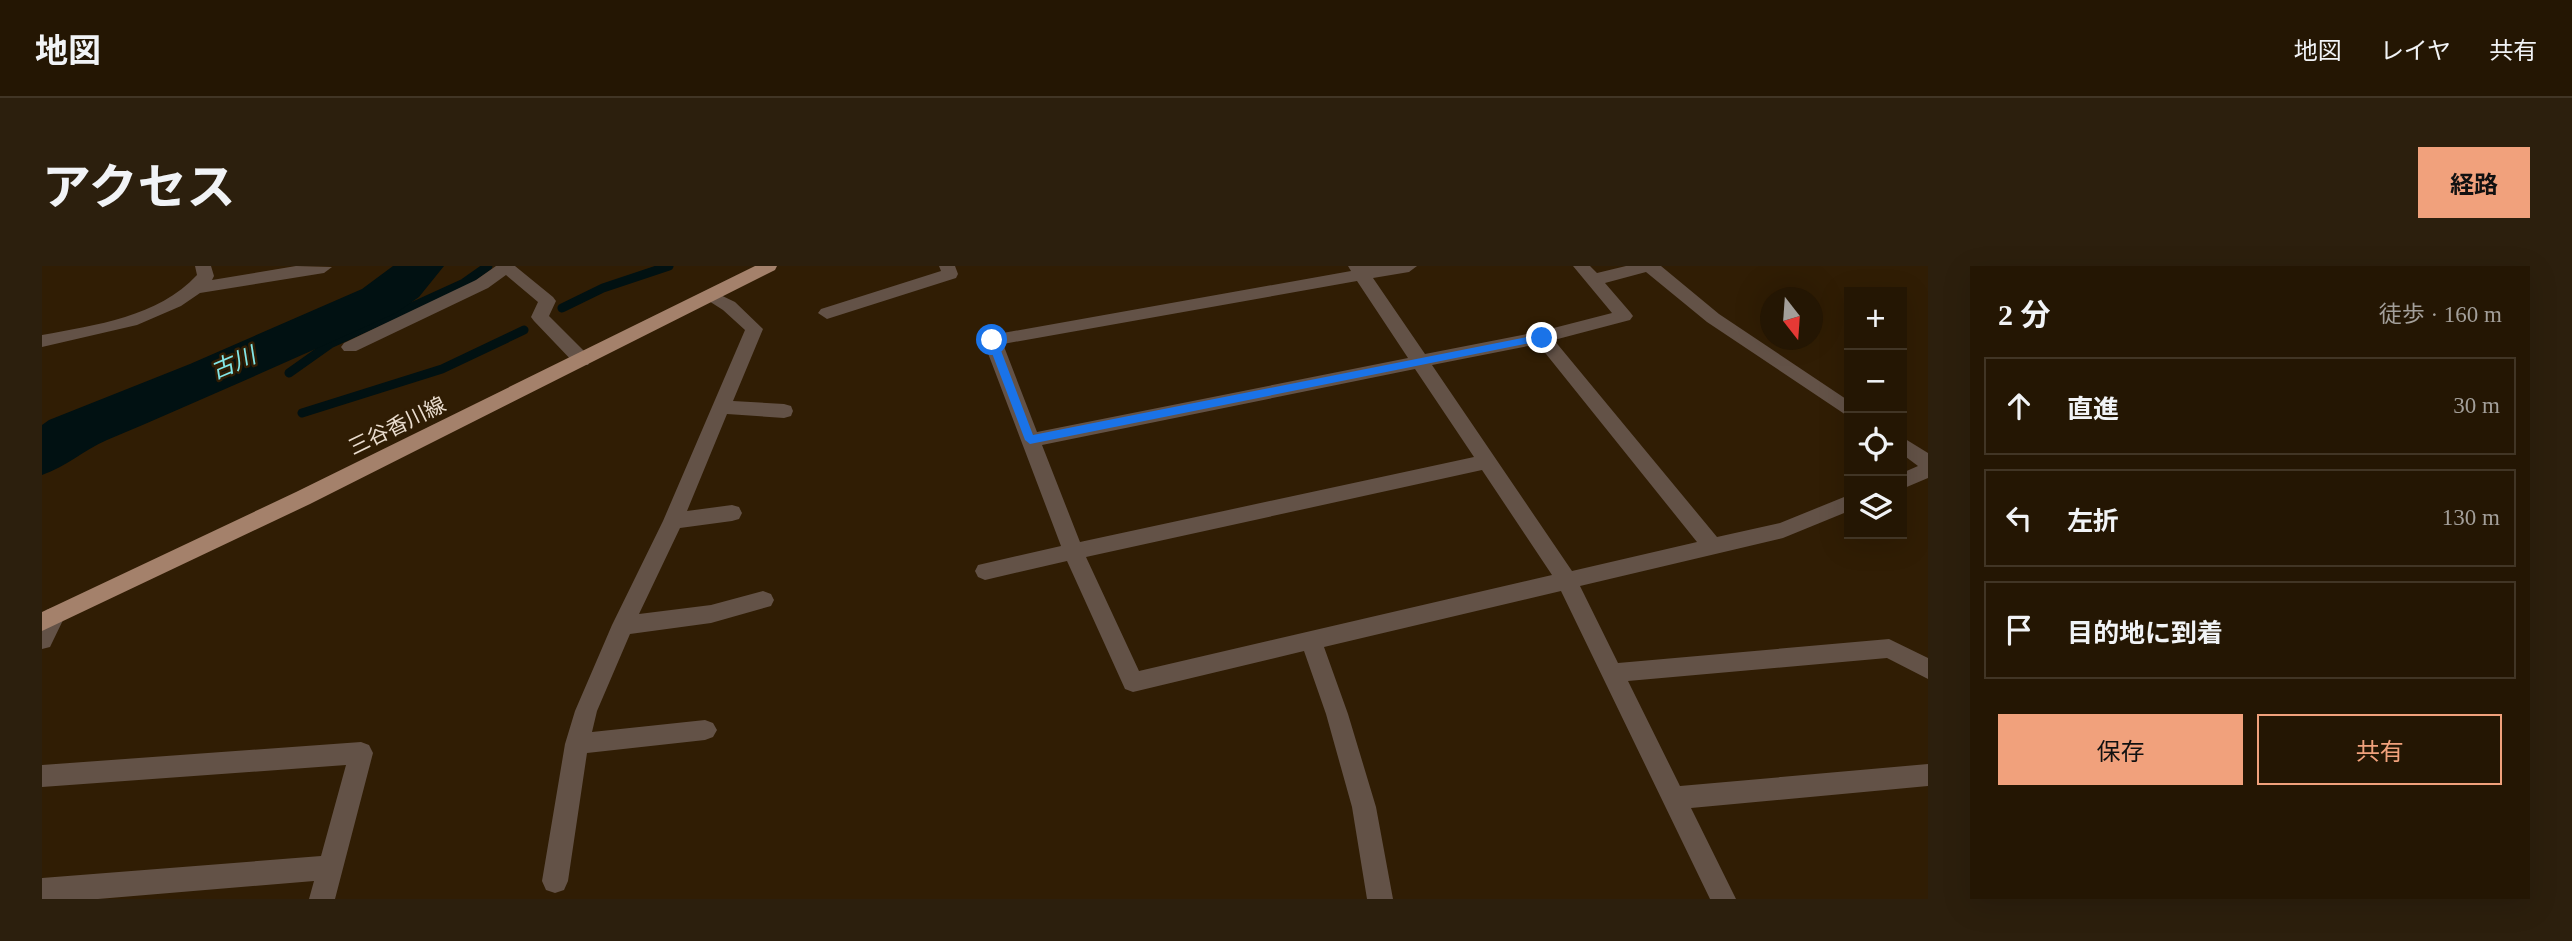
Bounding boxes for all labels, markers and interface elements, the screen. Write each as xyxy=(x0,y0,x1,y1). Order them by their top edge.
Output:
text: 地図 xyxy=(35,33,101,69)
text: 地図 xyxy=(2294,38,2342,64)
text: レイヤ xyxy=(2380,38,2451,64)
text: 共有 xyxy=(2489,38,2537,64)
button: 経路 xyxy=(2418,147,2530,218)
text: アクセス xyxy=(42,160,236,215)
north arrow xyxy=(1760,287,1823,350)
map controls xyxy=(1844,287,1907,539)
button: + xyxy=(1844,287,1907,350)
text: 2 分 xyxy=(1998,298,2051,331)
text: 徒歩 · 160 m xyxy=(2379,302,2502,327)
route end xyxy=(1526,322,1557,353)
route start xyxy=(976,324,1007,355)
water label: 古川 xyxy=(207,342,262,384)
button: − xyxy=(1844,350,1907,413)
icon: ahead xyxy=(2000,387,2038,425)
street label: 三谷香川線 xyxy=(345,392,449,460)
text: 30 m xyxy=(2453,393,2500,418)
text: 直進 xyxy=(2067,395,2119,424)
button: locate xyxy=(1844,413,1907,476)
button: layers xyxy=(1844,476,1907,539)
icon: left xyxy=(2000,499,2038,537)
text: 130 m xyxy=(2442,505,2500,530)
text: 左折 xyxy=(2067,507,2119,536)
icon: arrive xyxy=(2000,611,2038,649)
text: 目的地に到着 xyxy=(2067,619,2223,648)
button: 保存 xyxy=(1998,714,2243,785)
button: 共有 xyxy=(2257,714,2502,785)

